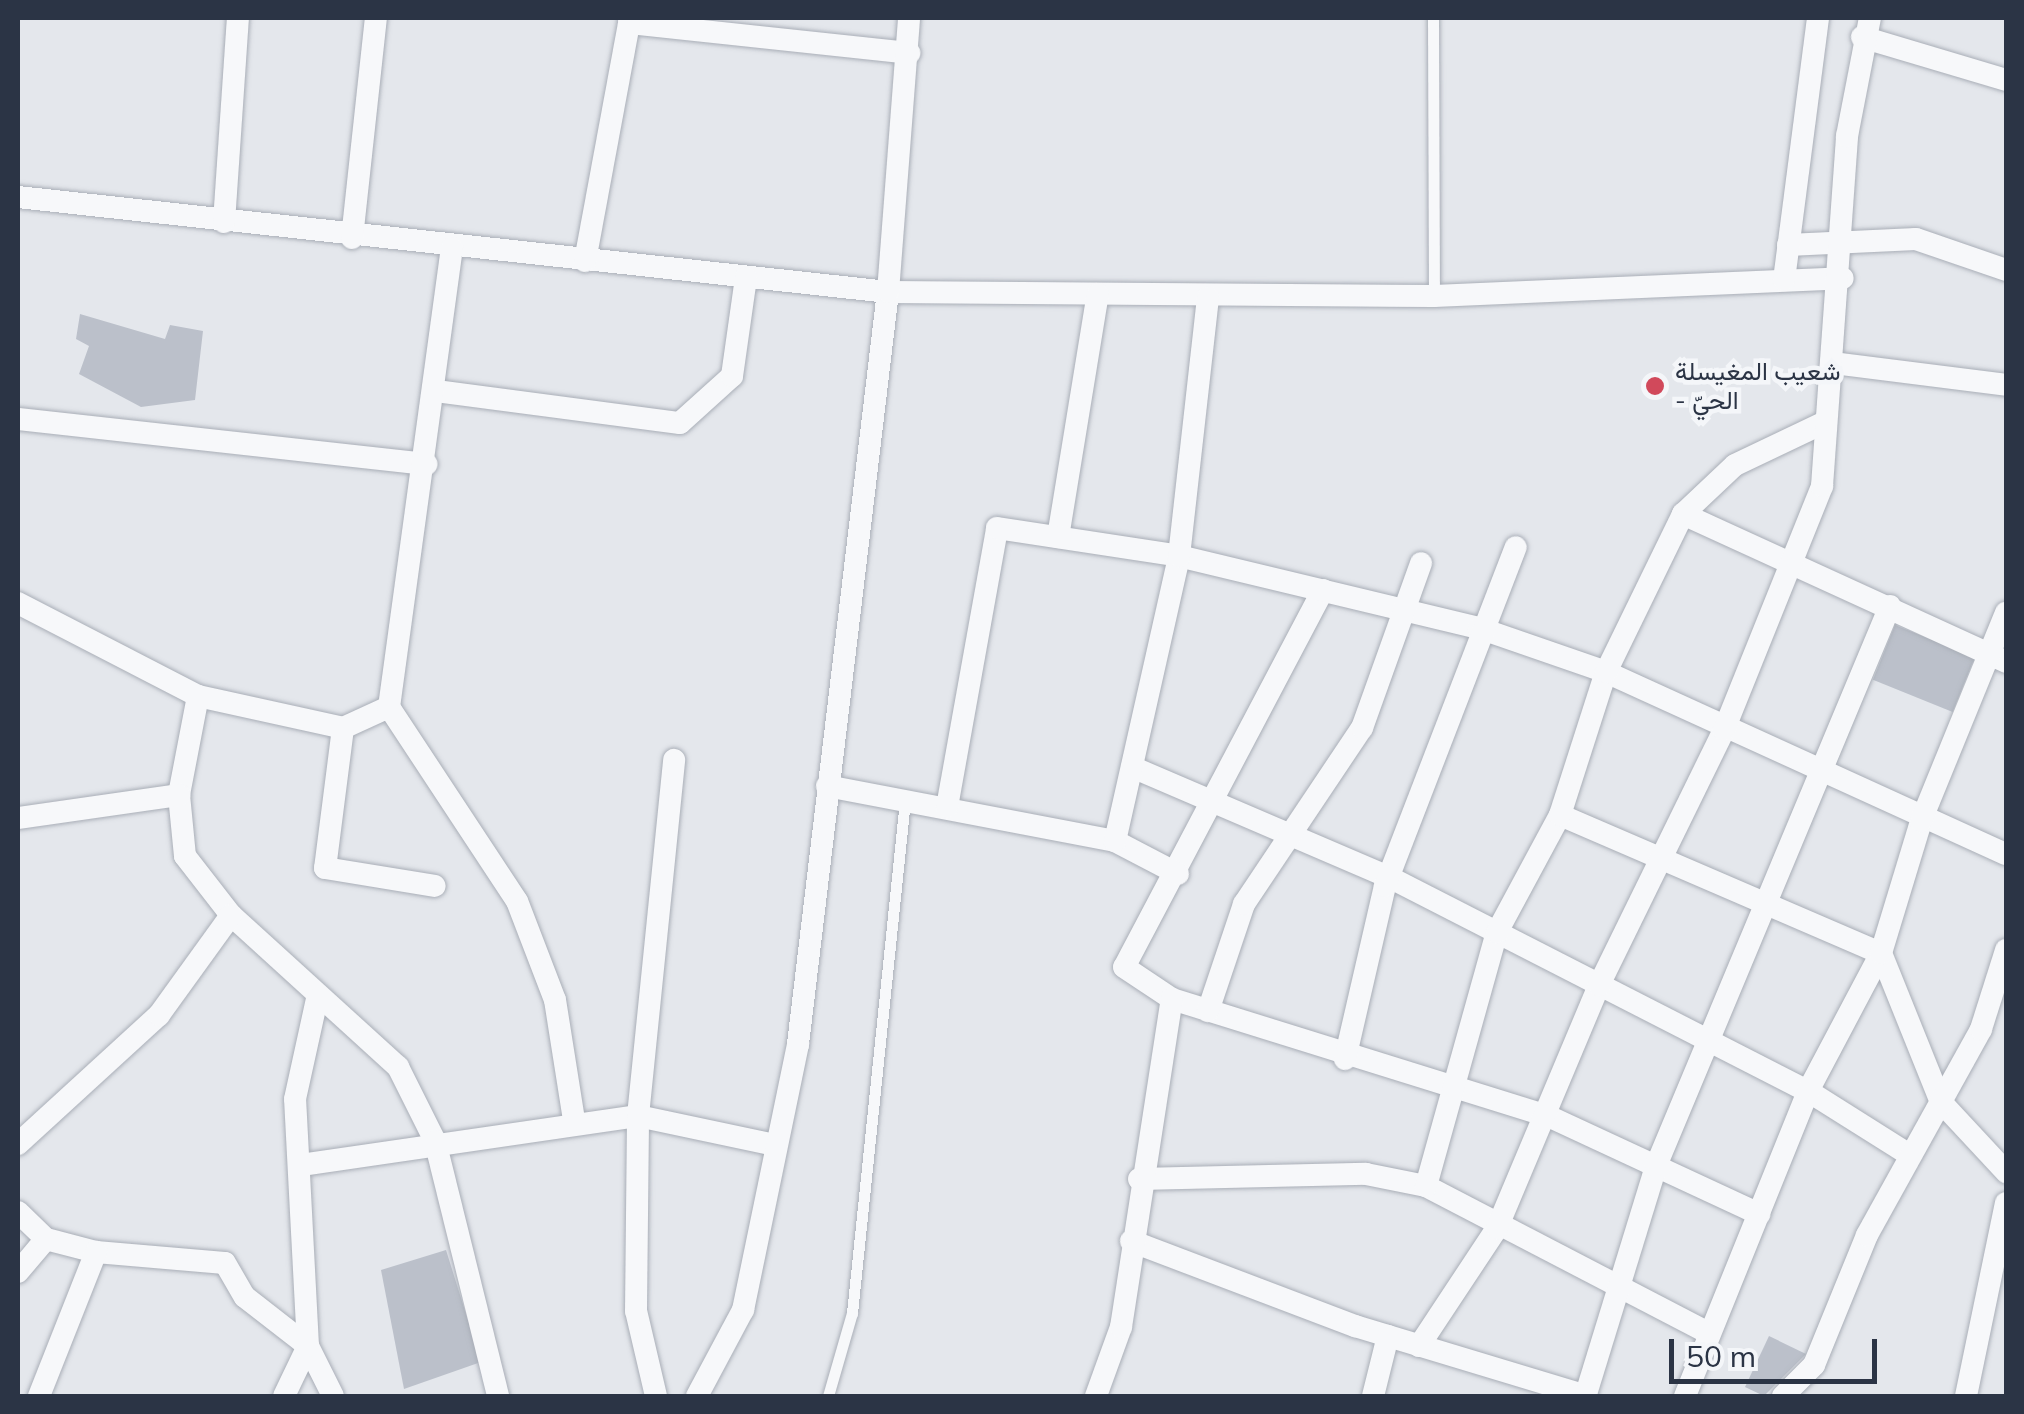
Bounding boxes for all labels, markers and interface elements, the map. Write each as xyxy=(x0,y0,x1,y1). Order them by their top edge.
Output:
place label: شعيب المغيسلة - الحيّ xyxy=(1675,357,1841,416)
marker: شعيب المغيسلة - الحيّ xyxy=(1644,375,1666,397)
scale bar xyxy=(1674,1319,1882,1381)
text: 50 m xyxy=(1686,1337,1756,1375)

